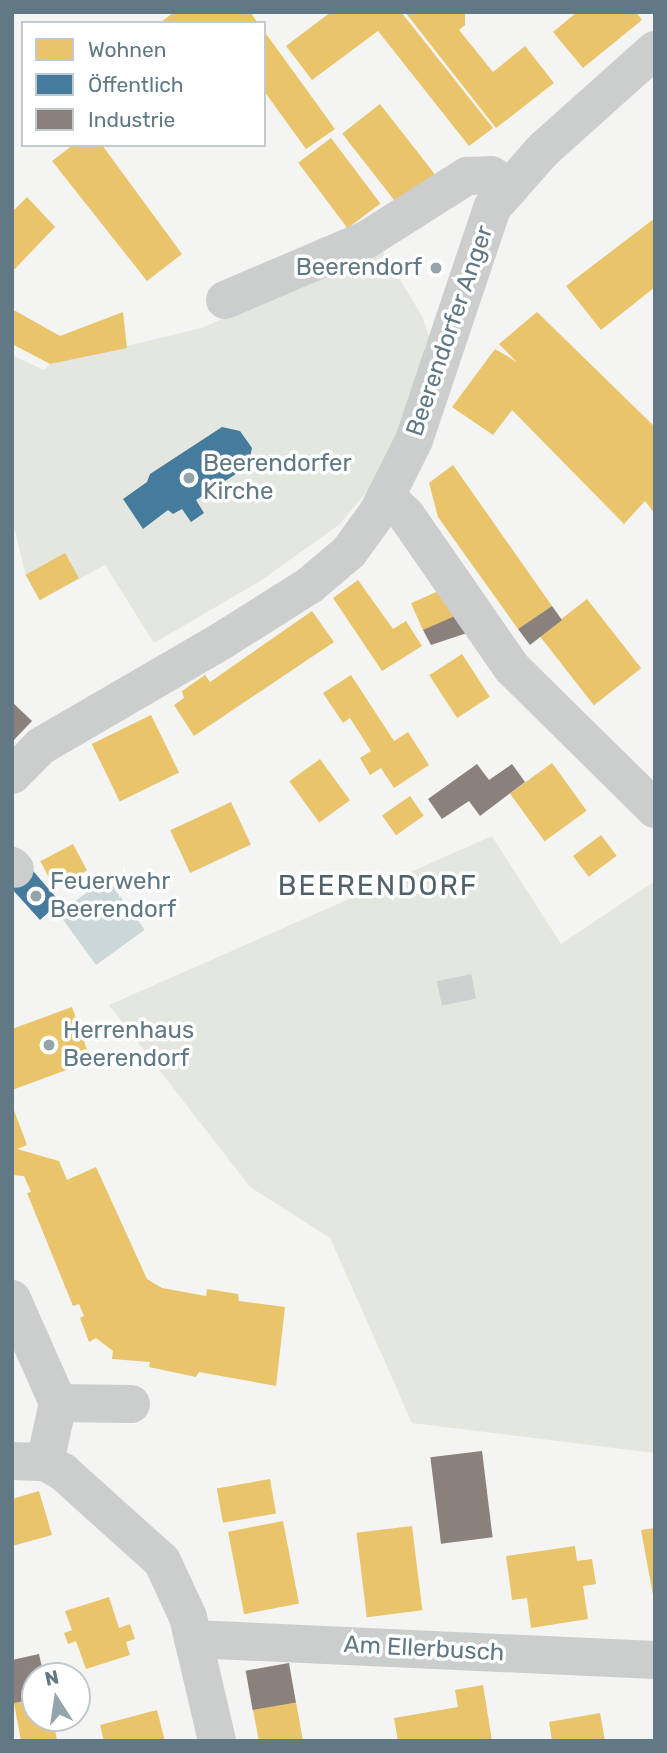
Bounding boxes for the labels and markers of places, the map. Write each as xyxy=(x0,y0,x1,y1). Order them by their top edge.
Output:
place label: Beerendorf xyxy=(296,254,422,282)
marker: Beerendorf xyxy=(428,260,444,276)
place label: Beerendorfer Kirche xyxy=(203,450,352,506)
marker: Beerendorfer Kirche xyxy=(181,470,197,486)
place label: Feuerwehr Beerendorf xyxy=(50,868,176,924)
marker: Feuerwehr Beerendorf xyxy=(28,888,44,904)
place label: Herrenhaus Beerendorf xyxy=(63,1017,194,1073)
marker: Herrenhaus Beerendorf xyxy=(41,1037,57,1053)

